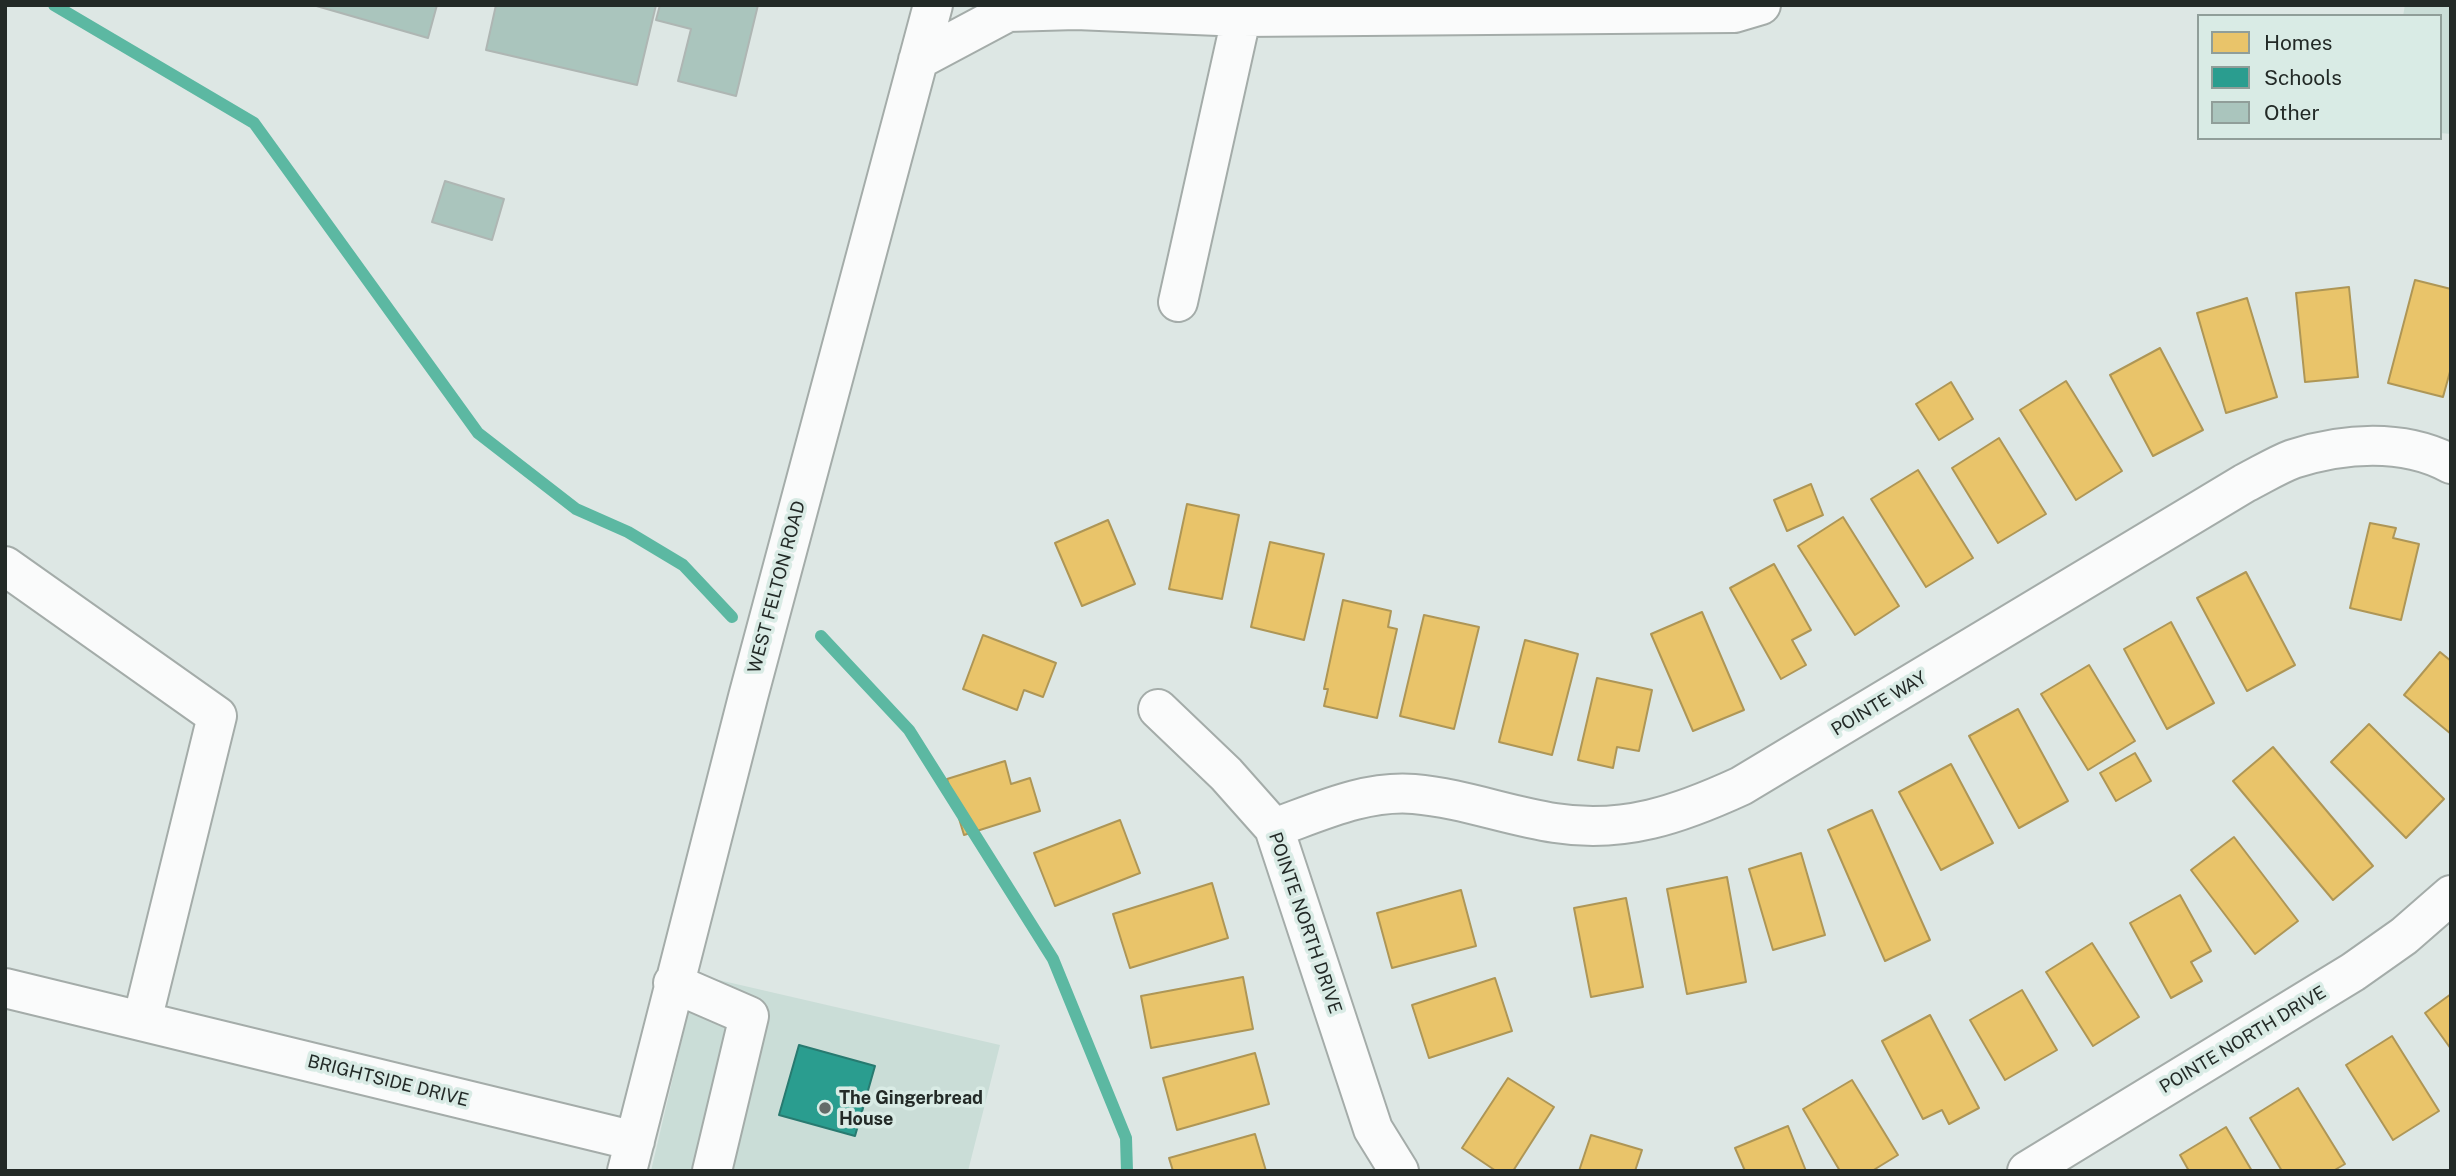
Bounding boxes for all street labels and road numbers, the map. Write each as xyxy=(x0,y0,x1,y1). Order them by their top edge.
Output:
street label: WEST FELTON ROAD xyxy=(744,498,810,676)
street label: POINTE WAY xyxy=(1828,667,1930,741)
street label: POINTE NORTH DRIVE xyxy=(1264,830,1346,1016)
street label: POINTE NORTH DRIVE xyxy=(2156,982,2330,1098)
street label: BRIGHTSIDE DRIVE xyxy=(305,1051,471,1111)

